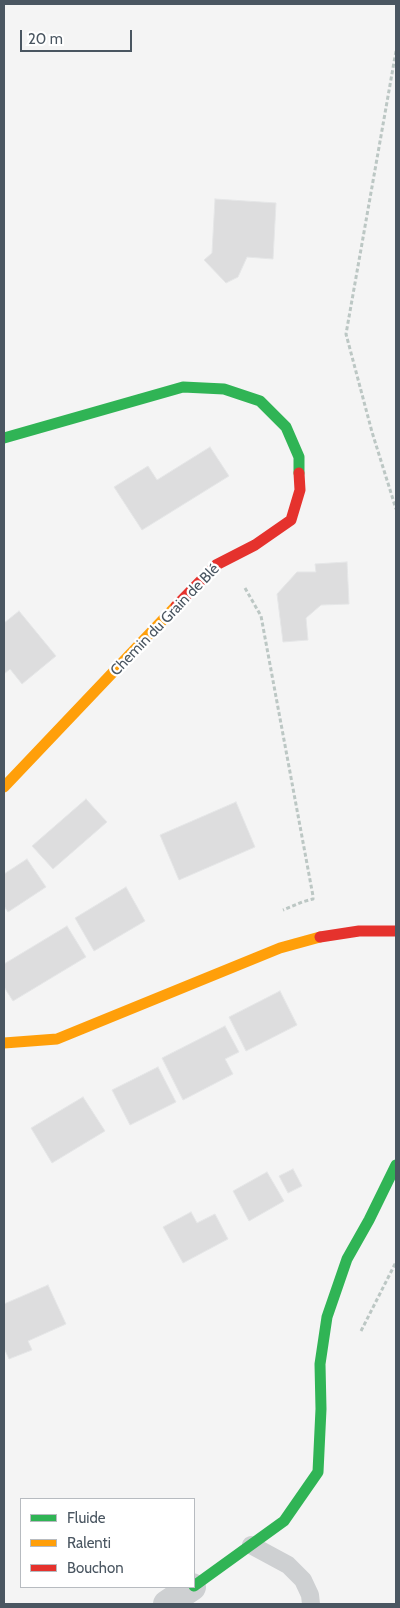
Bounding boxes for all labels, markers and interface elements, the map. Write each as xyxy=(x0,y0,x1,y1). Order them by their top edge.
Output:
scale bar xyxy=(22,20,135,52)
text: 20 m xyxy=(28,30,63,48)
street label: Chemin du Grain de Blé xyxy=(107,560,223,680)
legend xyxy=(20,1498,195,1588)
text: Fluide xyxy=(67,1509,105,1527)
text: Ralenti xyxy=(67,1534,111,1552)
text: Bouchon xyxy=(67,1559,124,1577)

